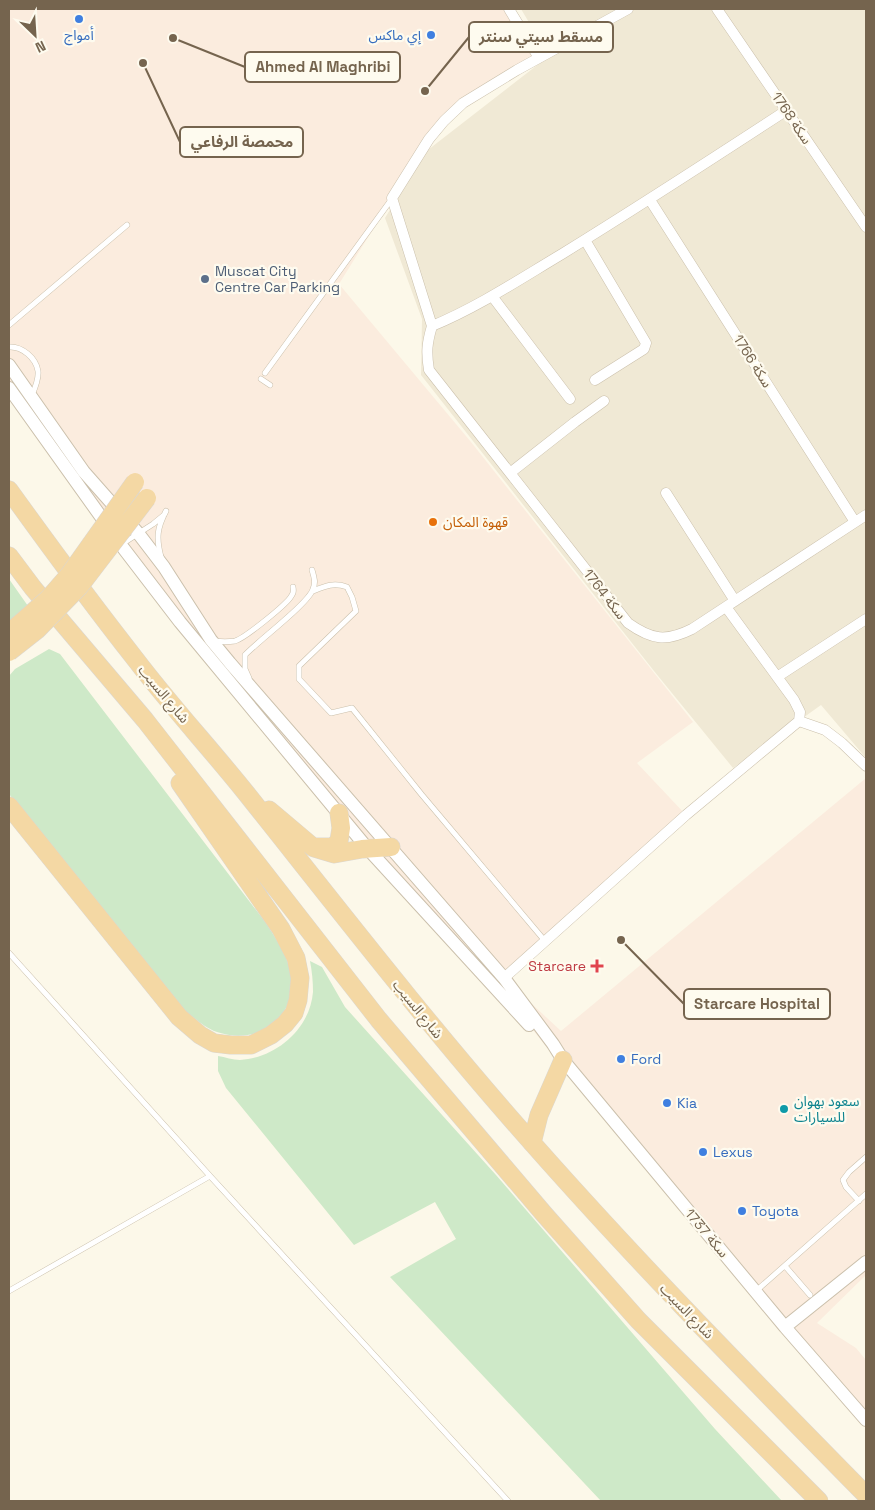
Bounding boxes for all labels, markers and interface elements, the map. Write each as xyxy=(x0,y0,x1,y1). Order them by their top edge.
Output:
north arrow xyxy=(10,10,60,60)
marker: أمواج xyxy=(73,13,85,25)
callout: مسقط سيتي سنتر xyxy=(469,22,613,52)
place label: أمواج xyxy=(64,26,94,46)
place label: إي ماكس xyxy=(369,26,422,46)
text: مسقط سيتي سنتر xyxy=(478,27,603,48)
marker: إي ماكس xyxy=(425,29,437,41)
text: N xyxy=(32,37,49,57)
callout: Ahmed Al Maghribi xyxy=(245,52,400,82)
text: Ahmed Al Maghribi xyxy=(256,57,390,76)
street label: سكة 1768 xyxy=(768,88,816,148)
callout: محمصة الرفاعي xyxy=(180,127,303,157)
text: محمصة الرفاعي xyxy=(191,132,293,153)
place label: Muscat City Centre Car Parking xyxy=(215,262,340,296)
marker: Muscat City Centre Car Parking xyxy=(199,273,211,285)
street label: سكة 1766 xyxy=(730,331,776,391)
place label: قهوة المكان xyxy=(443,513,508,531)
marker: قهوة المكان xyxy=(427,516,439,528)
street label: سكة 1764 xyxy=(580,565,630,623)
street label: شارع السيب xyxy=(133,661,193,728)
place label: Starcare xyxy=(528,957,586,975)
marker: Starcare xyxy=(590,959,604,973)
street label: شارع السيب xyxy=(387,976,447,1043)
callout: Starcare Hospital xyxy=(684,989,830,1019)
text: Starcare Hospital xyxy=(694,994,820,1013)
place label: Ford xyxy=(631,1050,661,1068)
marker: Ford xyxy=(615,1053,627,1065)
place label: سعود بهوان للسيارات xyxy=(794,1092,860,1126)
place label: Kia xyxy=(677,1094,697,1112)
marker: Kia xyxy=(661,1097,673,1109)
marker: سعود بهوان للسيارات xyxy=(778,1103,790,1115)
place label: Lexus xyxy=(713,1143,753,1161)
marker: Lexus xyxy=(697,1146,709,1158)
place label: Toyota xyxy=(752,1202,799,1220)
street label: سكة 1737 xyxy=(681,1205,733,1261)
marker: Toyota xyxy=(736,1205,748,1217)
street label: شارع السيب xyxy=(655,1279,718,1344)

